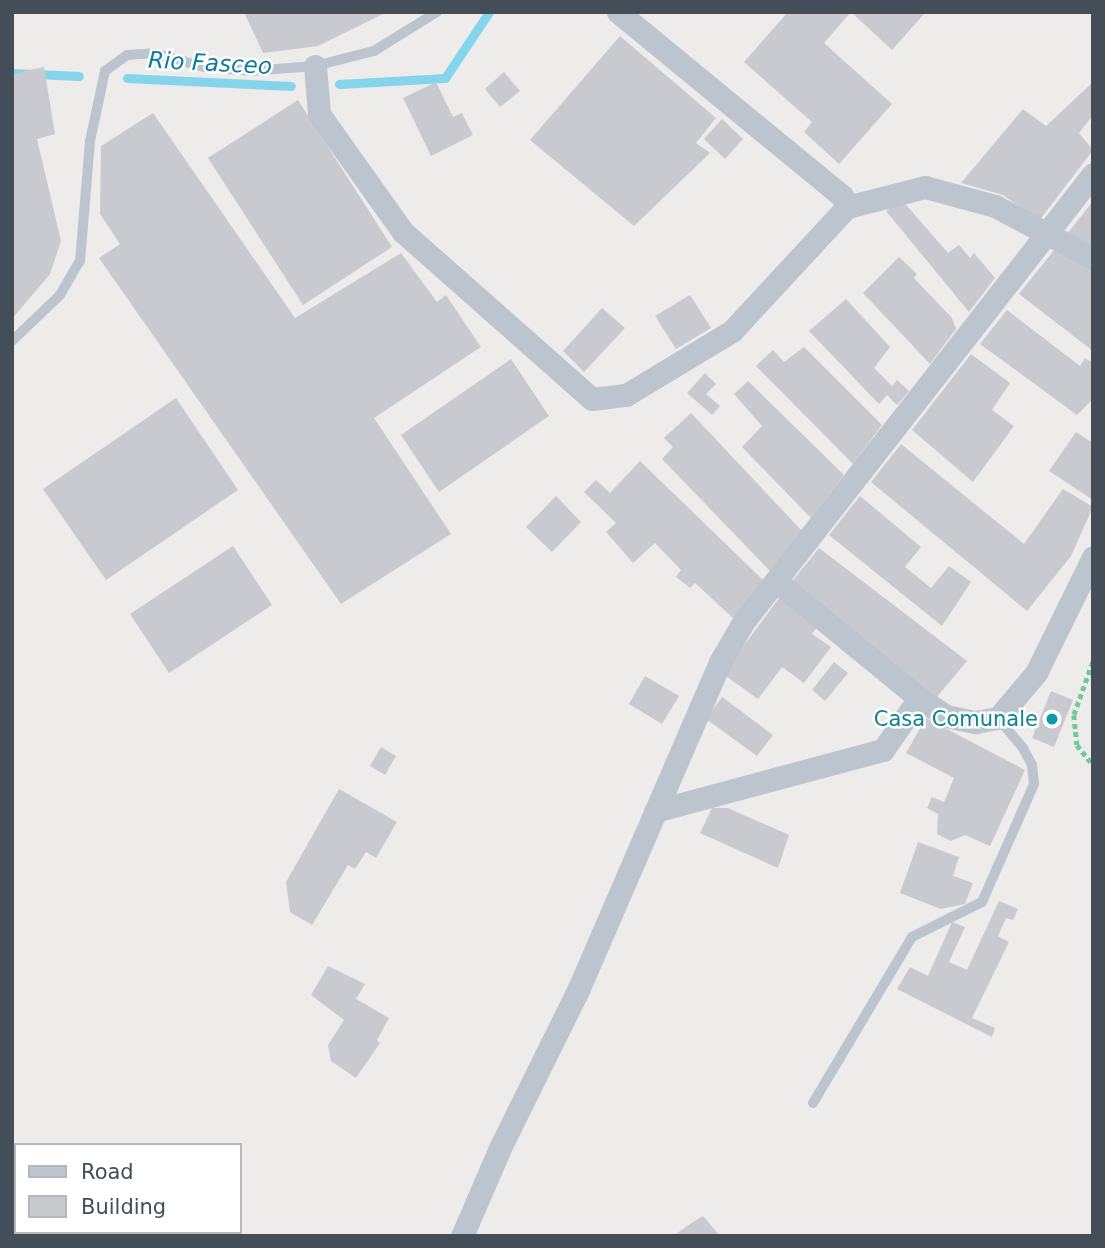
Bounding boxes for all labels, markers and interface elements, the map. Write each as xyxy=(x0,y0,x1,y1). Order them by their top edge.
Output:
water label: Rio Fasceo xyxy=(147,46,273,80)
place label: Casa Comunale xyxy=(874,706,1038,732)
marker: Casa Comunale xyxy=(1044,711,1060,727)
legend xyxy=(14,1143,242,1234)
text: Road xyxy=(81,1160,134,1184)
text: Building xyxy=(81,1195,166,1219)

